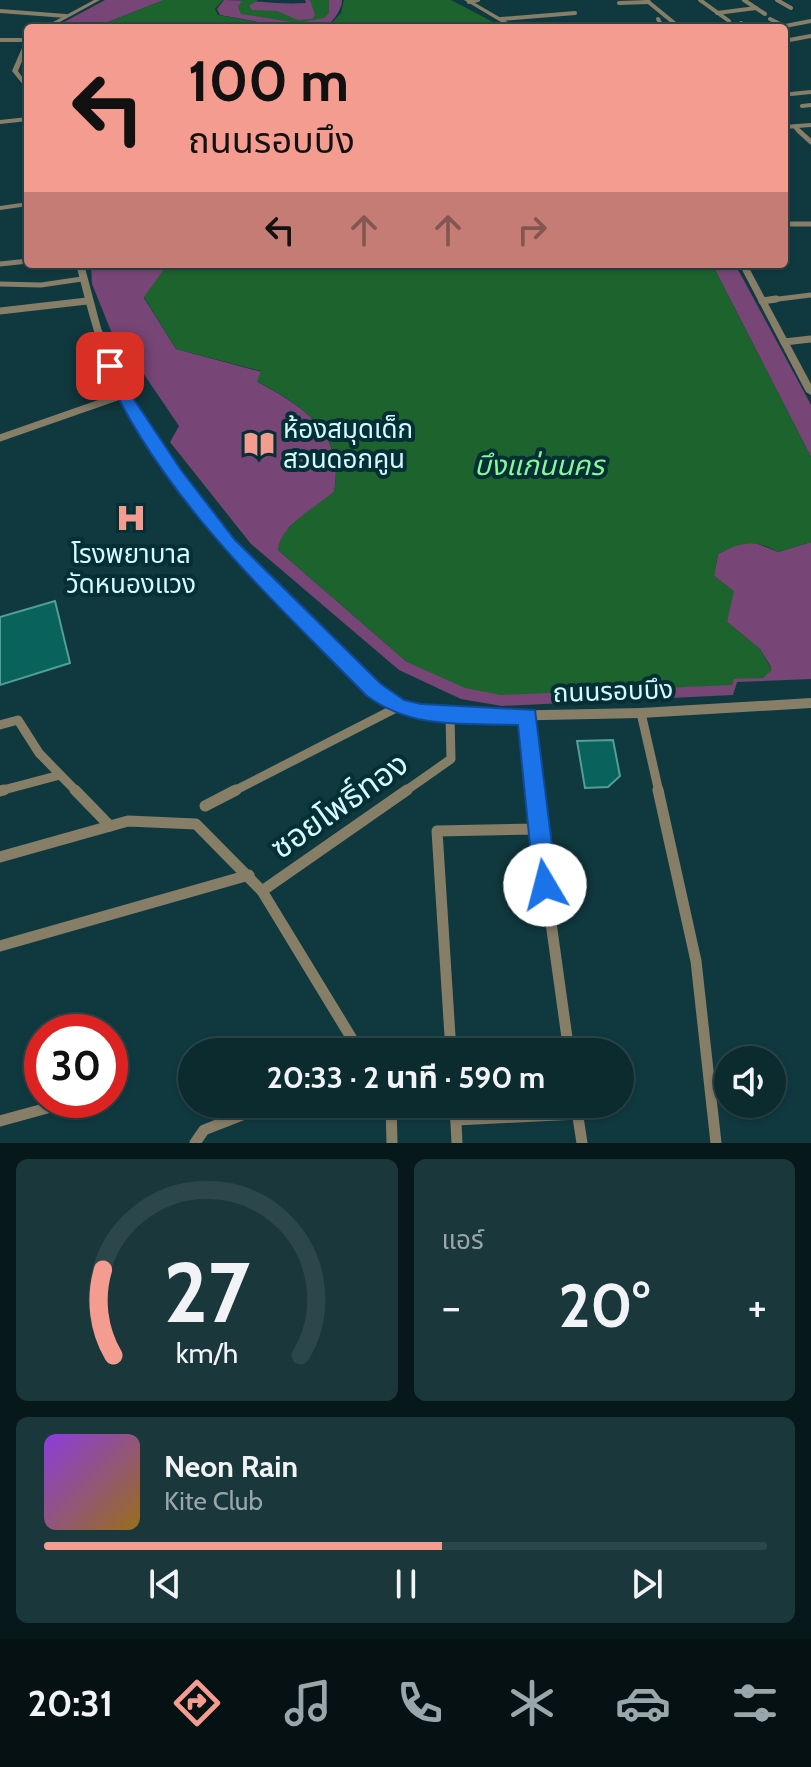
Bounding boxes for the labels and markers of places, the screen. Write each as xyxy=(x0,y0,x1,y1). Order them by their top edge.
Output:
pin xyxy=(76,332,144,400)
place label: ห้องสมุดเด็ก สวนดอกคูน xyxy=(283,413,413,475)
library icon: ห้องสมุดเด็ก สวนดอกคูน xyxy=(242,427,276,461)
hospital icon: โรงพยาบาล วัดหนองแวง xyxy=(114,501,148,535)
place label: โรงพยาบาล วัดหนองแวง xyxy=(66,538,196,600)

